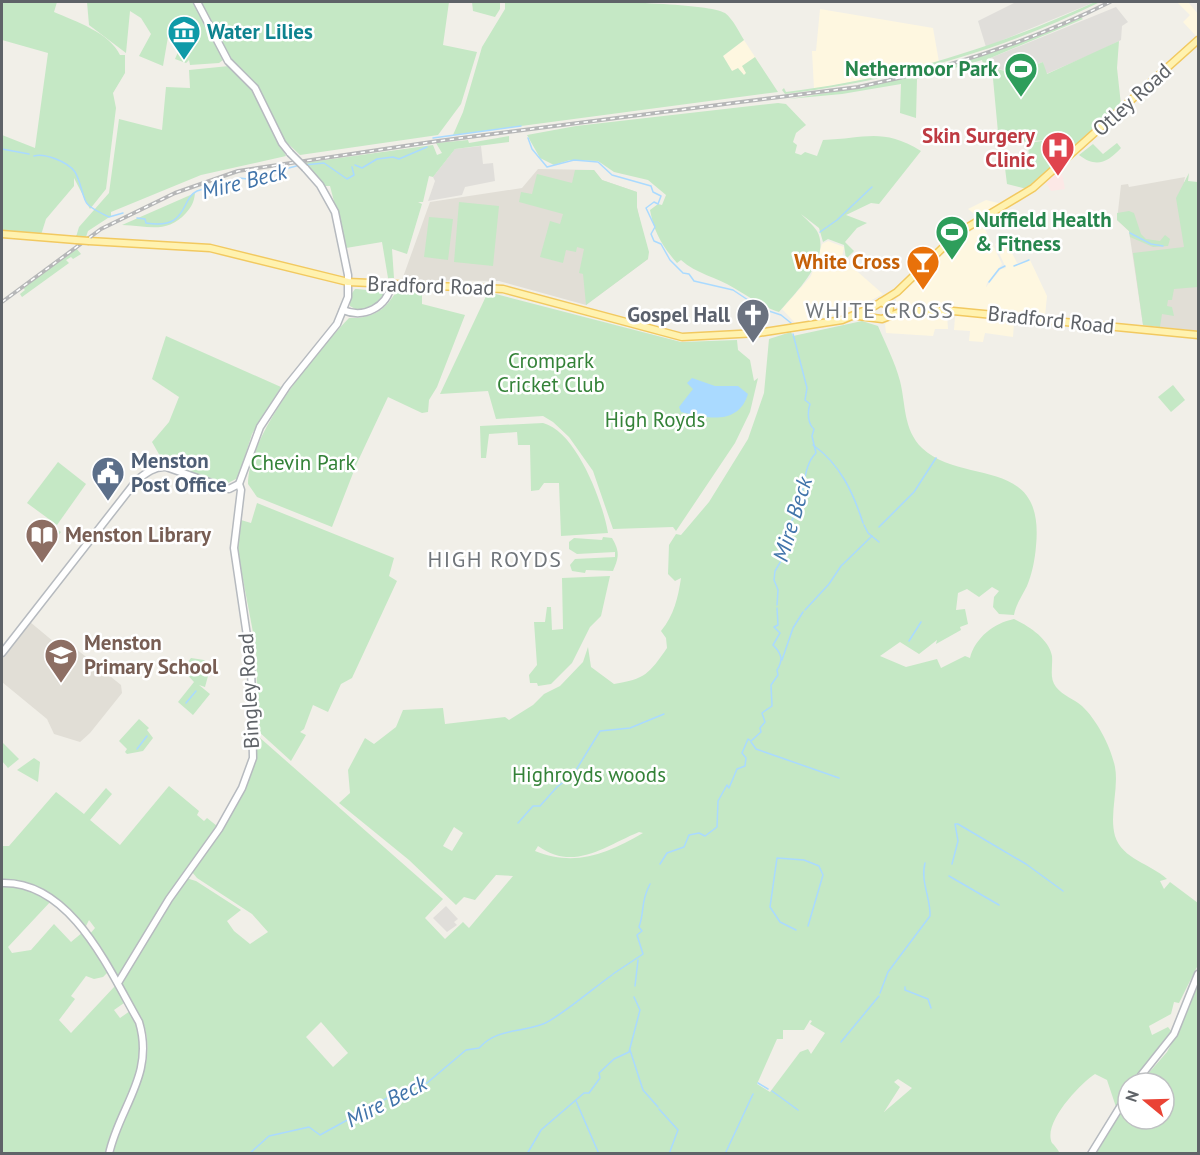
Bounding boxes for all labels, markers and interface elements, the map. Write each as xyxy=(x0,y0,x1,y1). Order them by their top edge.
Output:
museum icon: Water Lilies xyxy=(166,14,202,61)
place label: Water Lilies xyxy=(207,18,313,45)
sports icon: Nethermoor Park xyxy=(1003,51,1039,98)
place label: Nethermoor Park xyxy=(845,55,999,82)
street label: Otley Road xyxy=(1087,57,1177,142)
place label: Skin Surgery Clinic xyxy=(922,122,1036,173)
hospital icon: Skin Surgery Clinic xyxy=(1040,130,1076,177)
water label: Mire Beck xyxy=(198,157,291,205)
place label: Nuffield Health & Fitness xyxy=(975,206,1112,257)
sports icon: Nuffield Health & Fitness xyxy=(934,214,970,261)
bar icon: White Cross xyxy=(905,244,941,291)
place label: White Cross xyxy=(794,248,900,275)
street label: Bradford Road xyxy=(367,270,495,301)
district label: WHITE CROSS xyxy=(806,296,954,324)
church icon: Gospel Hall xyxy=(735,297,771,344)
street label: Bradford Road xyxy=(986,299,1116,340)
place label: Gospel Hall xyxy=(627,301,731,328)
park label: Crompark Cricket Club xyxy=(497,347,605,398)
park label: High Royds xyxy=(605,406,705,433)
place label: Menston Post Office xyxy=(131,447,227,498)
park label: Chevin Park xyxy=(250,449,356,476)
public building icon: Menston Post Office xyxy=(90,455,126,502)
water label: Mire Beck xyxy=(766,472,818,565)
library icon: Menston Library xyxy=(24,517,60,564)
place label: Menston Library xyxy=(65,521,212,548)
district label: HIGH ROYDS xyxy=(428,545,562,573)
place label: Menston Primary School xyxy=(84,629,219,680)
street label: Bingley Road xyxy=(232,632,265,750)
school or university icon: Menston Primary School xyxy=(43,637,79,684)
park label: Highroyds woods xyxy=(512,761,666,788)
water label: Mire Beck xyxy=(341,1068,432,1133)
north arrow xyxy=(1116,1071,1176,1131)
text: N xyxy=(1121,1088,1143,1104)

